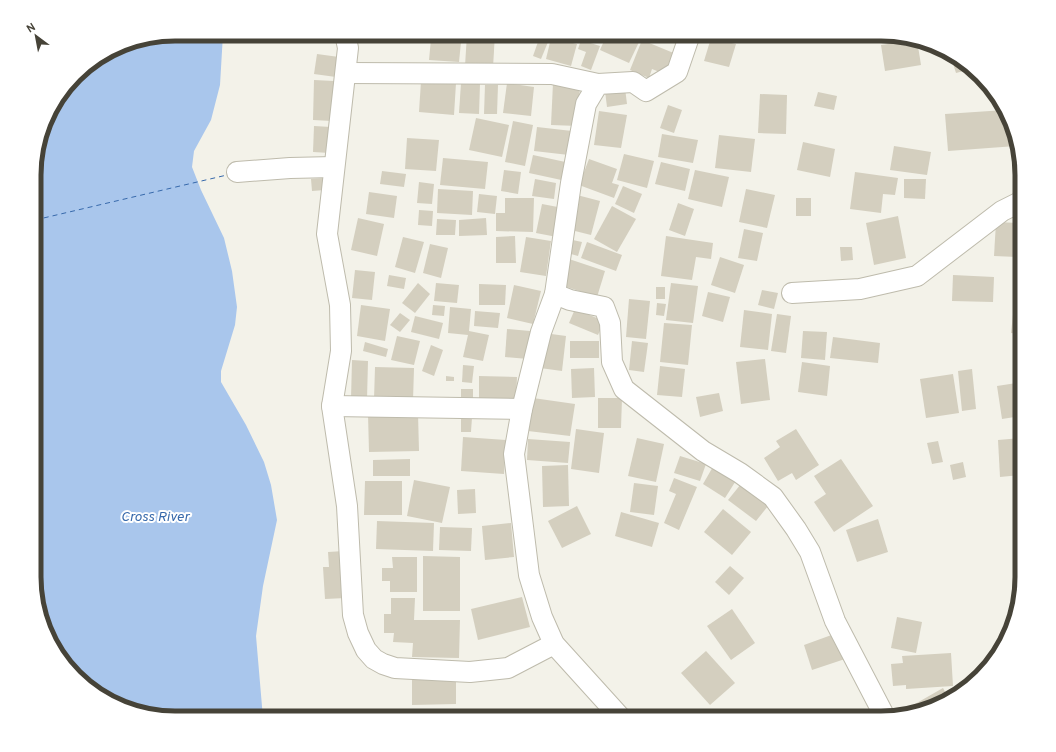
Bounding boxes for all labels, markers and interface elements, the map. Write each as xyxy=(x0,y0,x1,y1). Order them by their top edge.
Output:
north arrow xyxy=(16,16,56,56)
text: N xyxy=(24,20,38,36)
water label: Cross River xyxy=(121,509,191,526)

